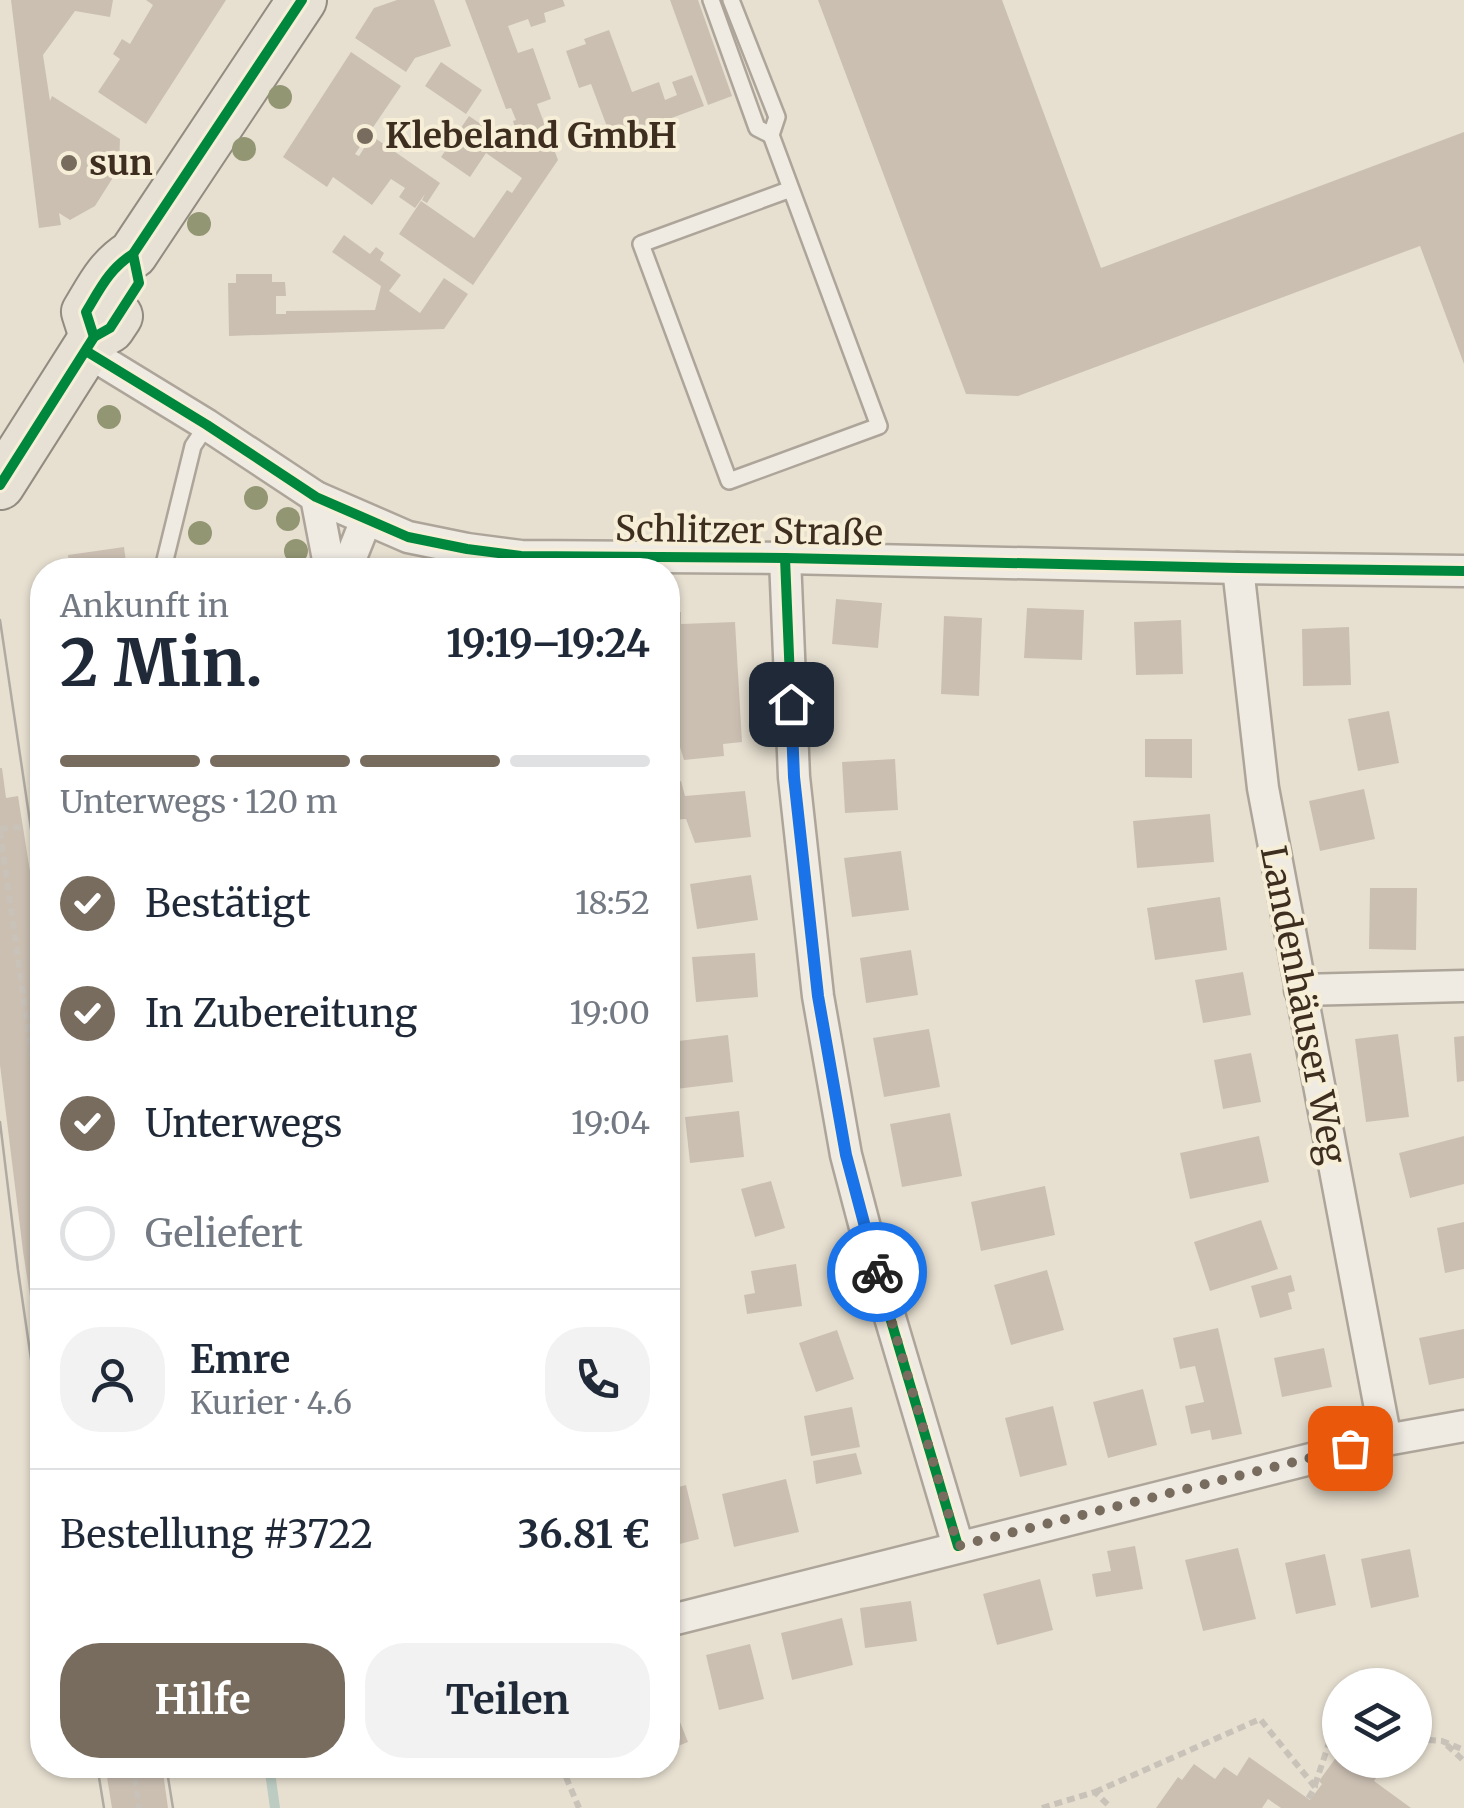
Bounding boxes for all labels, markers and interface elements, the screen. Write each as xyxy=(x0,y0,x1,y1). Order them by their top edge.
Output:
place label: Klebeland GmbH xyxy=(385,114,677,158)
marker: Klebeland GmbH xyxy=(354,125,376,147)
place label: sun xyxy=(89,141,153,185)
marker: sun xyxy=(58,152,80,174)
street label: Schlitzer Straße xyxy=(615,507,883,555)
text: Ankunft in xyxy=(60,586,229,626)
text: 19:19–19:24 xyxy=(446,620,650,667)
text: 2 Min. xyxy=(60,622,263,704)
pin xyxy=(749,662,834,747)
icon: home xyxy=(764,677,819,732)
text: Unterwegs · 120 m xyxy=(60,782,337,822)
street label: Landenhäuser Weg xyxy=(1251,842,1355,1168)
icon: check xyxy=(60,876,115,931)
text: Bestätigt xyxy=(145,880,310,927)
text: 18:52 xyxy=(575,883,650,923)
icon: check xyxy=(60,986,115,1041)
text: In Zubereitung xyxy=(145,990,417,1037)
text: 19:00 xyxy=(569,993,650,1033)
icon: check xyxy=(60,1096,115,1151)
text: Unterwegs xyxy=(145,1100,342,1147)
text: 19:04 xyxy=(571,1103,650,1143)
text: Geliefert xyxy=(145,1210,303,1257)
courier xyxy=(827,1222,927,1322)
icon: bike xyxy=(850,1245,905,1300)
button: person xyxy=(60,1327,165,1432)
button: phone xyxy=(545,1327,650,1432)
text: Emre xyxy=(190,1336,290,1383)
text: Kurier · 4.6 xyxy=(190,1383,352,1423)
pin xyxy=(1308,1406,1393,1491)
icon: bag xyxy=(1323,1421,1378,1476)
text: Bestellung #3722 xyxy=(60,1511,373,1558)
text: 36.81 € xyxy=(518,1511,650,1558)
button: Hilfe xyxy=(60,1643,345,1758)
button: Teilen xyxy=(365,1643,650,1758)
map controls xyxy=(1322,1668,1432,1778)
button: layers xyxy=(1322,1668,1432,1778)

